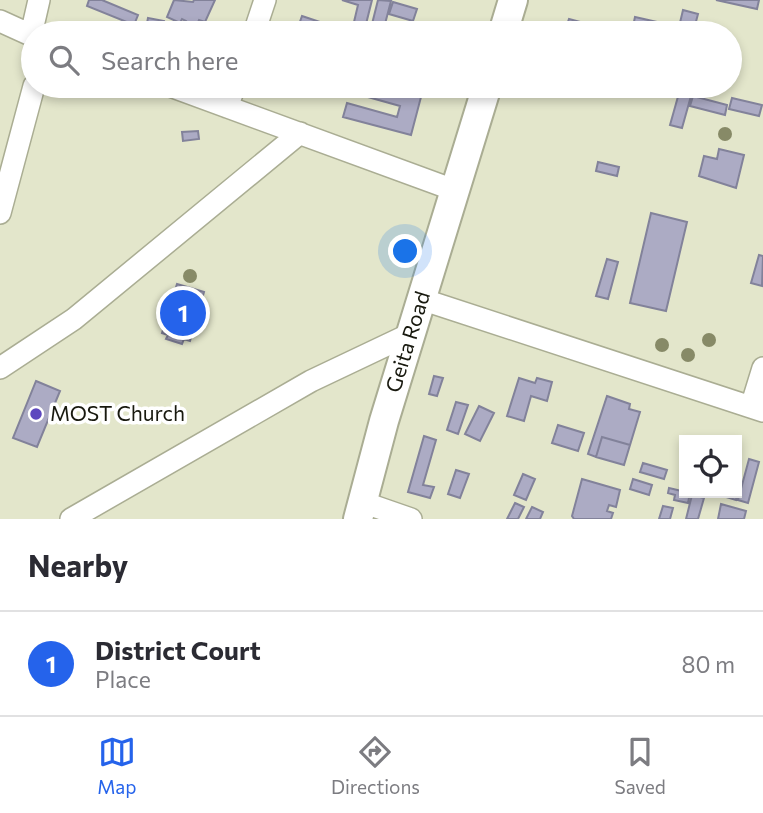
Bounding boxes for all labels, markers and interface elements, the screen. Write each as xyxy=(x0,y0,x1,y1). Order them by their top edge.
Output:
search box xyxy=(21,21,742,98)
icon: search xyxy=(45,41,83,79)
text: Search here xyxy=(101,44,239,75)
your location xyxy=(388,234,422,268)
pin: 1 xyxy=(160,287,206,339)
street label: Geita Road xyxy=(380,288,434,395)
place label: MOST Church xyxy=(50,400,185,425)
marker: MOST Church xyxy=(28,406,44,422)
map controls xyxy=(679,435,742,498)
button: locate xyxy=(679,435,742,498)
text: Nearby xyxy=(28,546,128,583)
text: District Court xyxy=(95,634,261,665)
text: 1 xyxy=(46,650,56,678)
text: 80 m xyxy=(682,650,735,678)
text: Place xyxy=(95,665,151,693)
tab: Map xyxy=(97,733,136,798)
tab: Directions xyxy=(331,733,420,798)
tab: Saved xyxy=(614,733,666,798)

